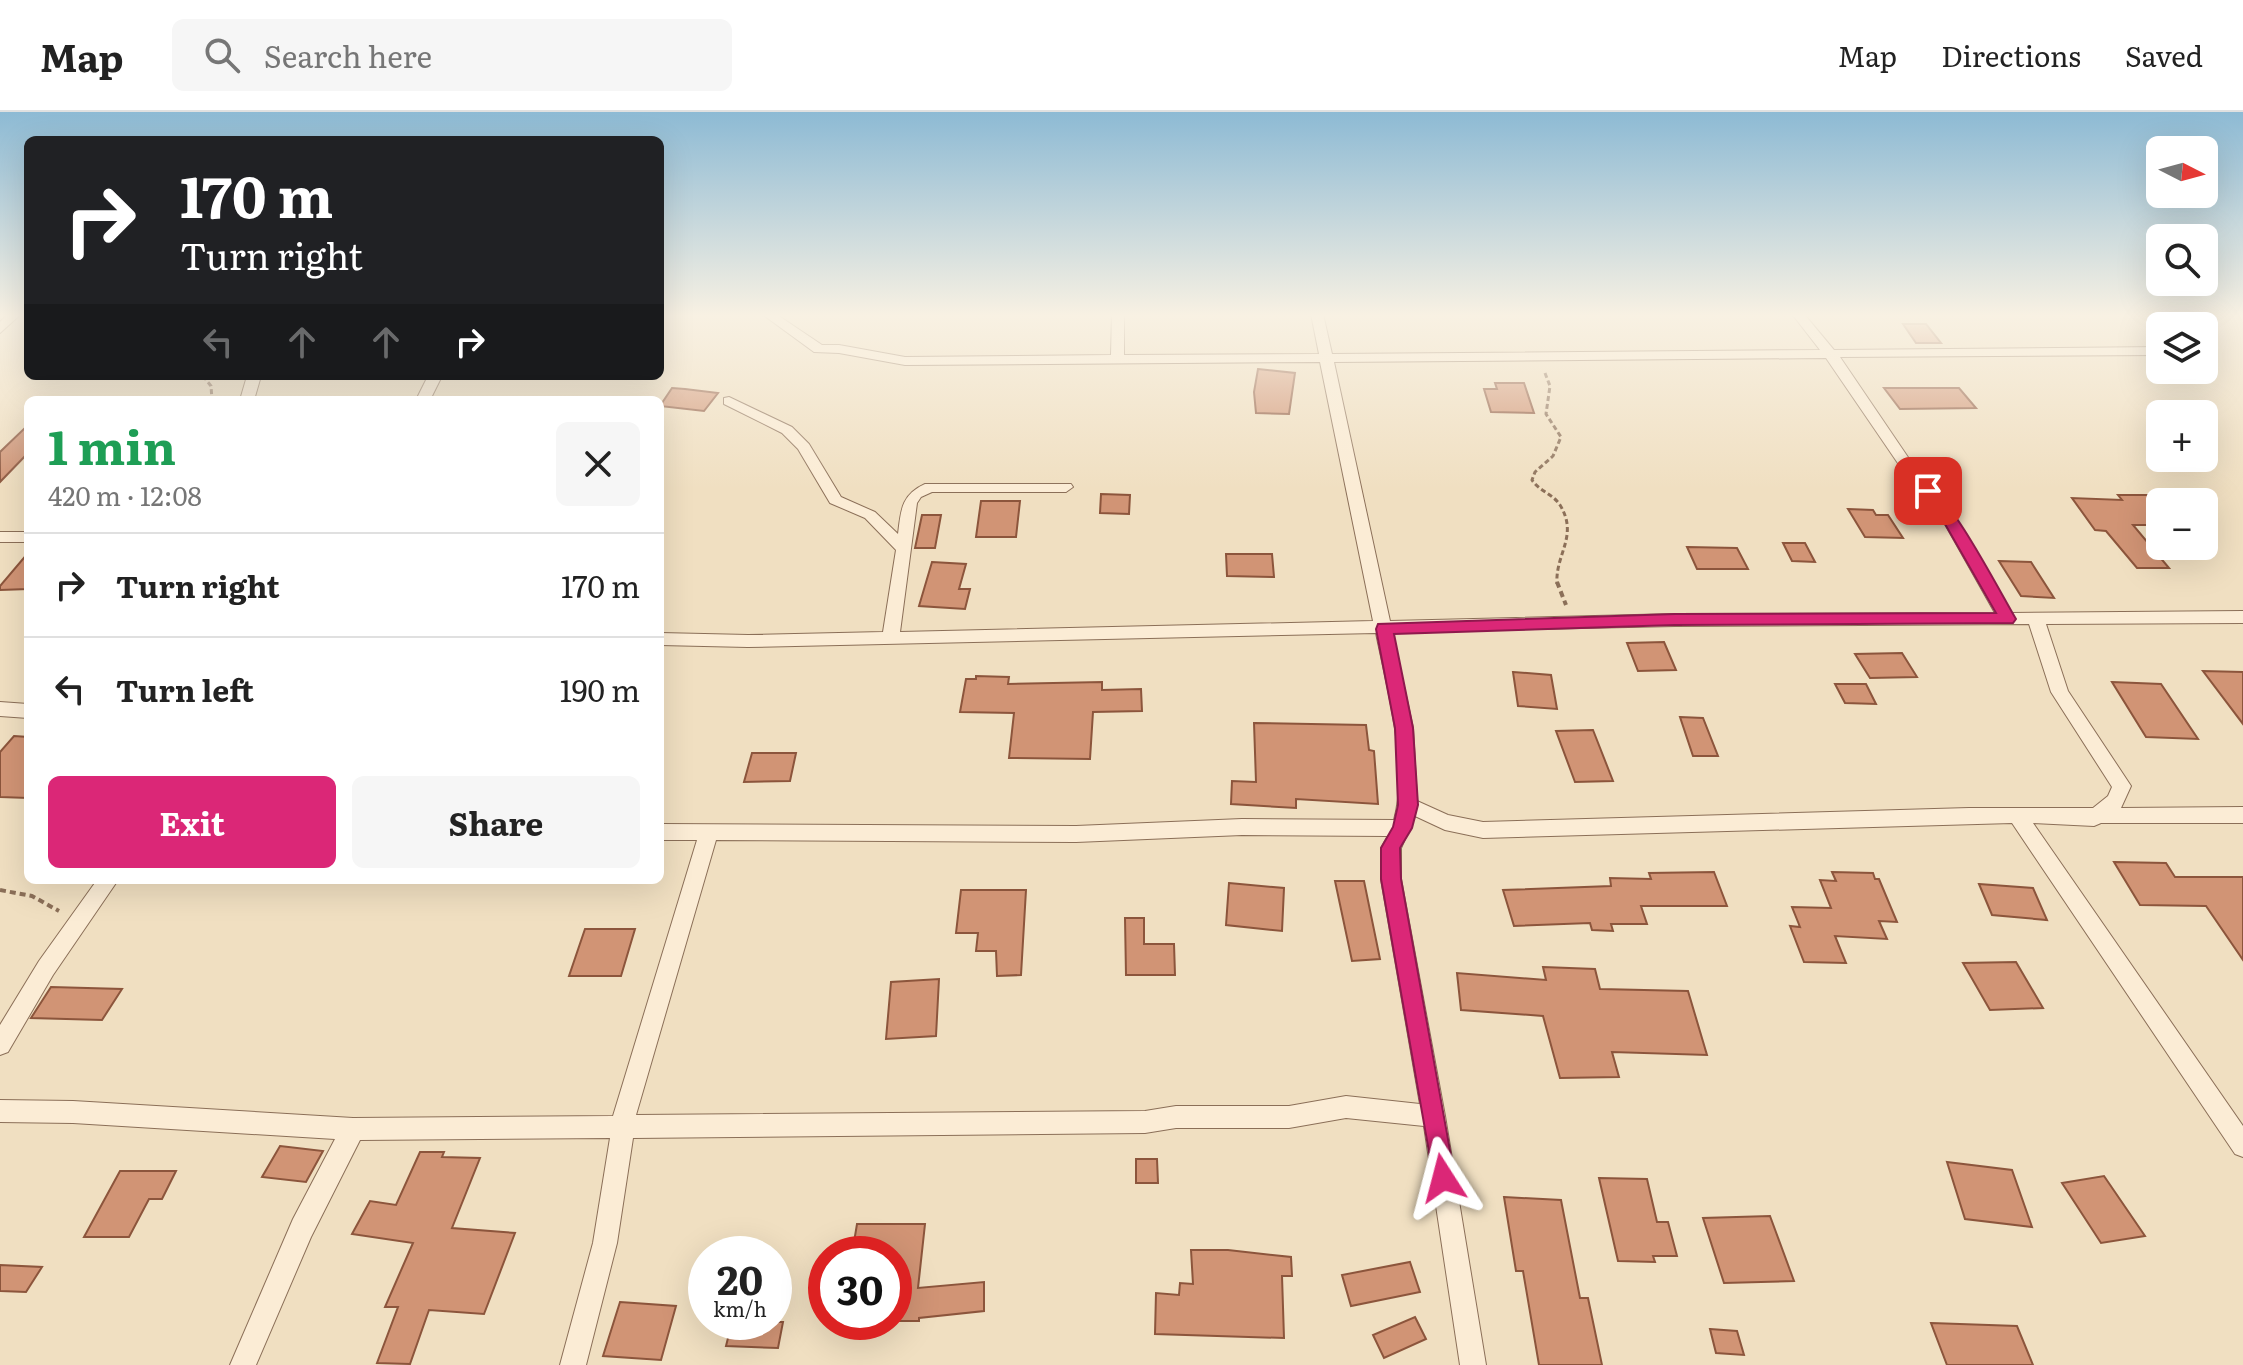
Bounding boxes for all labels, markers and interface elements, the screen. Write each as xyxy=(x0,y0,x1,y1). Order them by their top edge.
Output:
search box xyxy=(172,19,732,91)
text: Map xyxy=(40,27,124,84)
icon: search xyxy=(200,33,244,77)
text: Search here xyxy=(264,33,432,77)
text: Map xyxy=(1838,34,1897,76)
text: Directions xyxy=(1941,34,2081,76)
text: Saved xyxy=(2125,34,2203,76)
north arrow xyxy=(2146,136,2218,208)
map controls xyxy=(2146,136,2218,560)
text: 170 m xyxy=(180,152,333,235)
icon: right xyxy=(48,168,152,272)
button: search xyxy=(2146,224,2218,296)
text: Turn right xyxy=(180,228,363,281)
button: layers xyxy=(2146,312,2218,384)
icon: left xyxy=(196,320,240,364)
icon: ahead xyxy=(280,320,324,364)
icon: ahead xyxy=(364,320,408,364)
icon: right xyxy=(448,320,492,364)
button: + xyxy=(2146,400,2218,472)
text: 1 min xyxy=(48,409,176,480)
button: close xyxy=(556,422,640,506)
pin xyxy=(1894,457,1962,525)
icon: arrive xyxy=(1906,469,1950,513)
text: 420 m · 12:08 xyxy=(48,475,202,514)
button: − xyxy=(2146,488,2218,560)
icon: right xyxy=(48,563,92,607)
text: Turn right xyxy=(116,563,280,607)
text: 170 m xyxy=(561,563,640,607)
icon: left xyxy=(48,667,92,711)
text: Turn left xyxy=(116,667,254,711)
text: 190 m xyxy=(560,667,640,711)
button: Exit xyxy=(48,776,336,868)
button: Share xyxy=(352,776,640,868)
position arrow xyxy=(1401,1136,1485,1220)
speed limit sign: 30 xyxy=(808,1236,912,1340)
text: 20 xyxy=(717,1248,763,1307)
text: km/h xyxy=(713,1293,767,1323)

